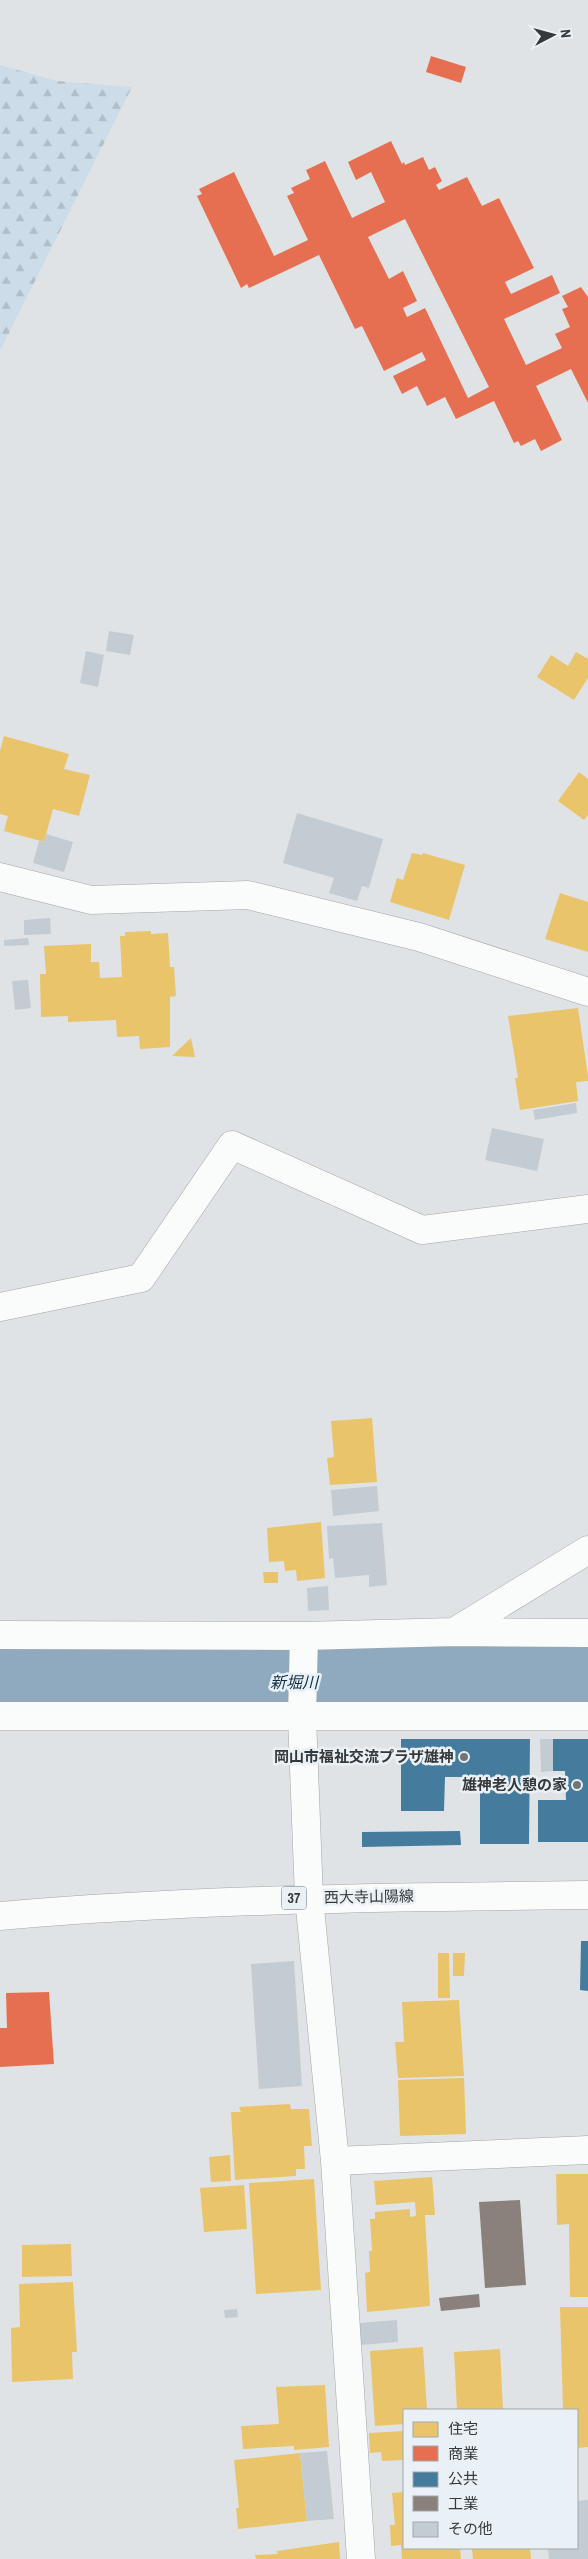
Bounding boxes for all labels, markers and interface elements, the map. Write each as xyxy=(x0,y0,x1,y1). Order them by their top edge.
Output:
north arrow xyxy=(528,10,578,60)
text: N xyxy=(557,29,575,39)
water label: 新堀川 xyxy=(270,1671,320,1693)
place label: 岡山市福祉交流プラザ雄神 xyxy=(274,1746,454,1767)
marker: 岡山市福祉交流プラザ雄神 xyxy=(458,1751,470,1763)
place label: 雄神老人憩の家 xyxy=(462,1774,567,1795)
marker: 雄神老人憩の家 xyxy=(571,1779,583,1791)
street label: 西大寺山陽線 xyxy=(324,1885,414,1908)
road number: 37 xyxy=(282,1886,306,1910)
legend xyxy=(403,2409,578,2549)
text: 住宅 xyxy=(448,2418,478,2439)
text: 商業 xyxy=(448,2443,478,2464)
text: 公共 xyxy=(448,2468,478,2489)
text: 工業 xyxy=(448,2493,478,2514)
text: その他 xyxy=(448,2518,493,2539)

